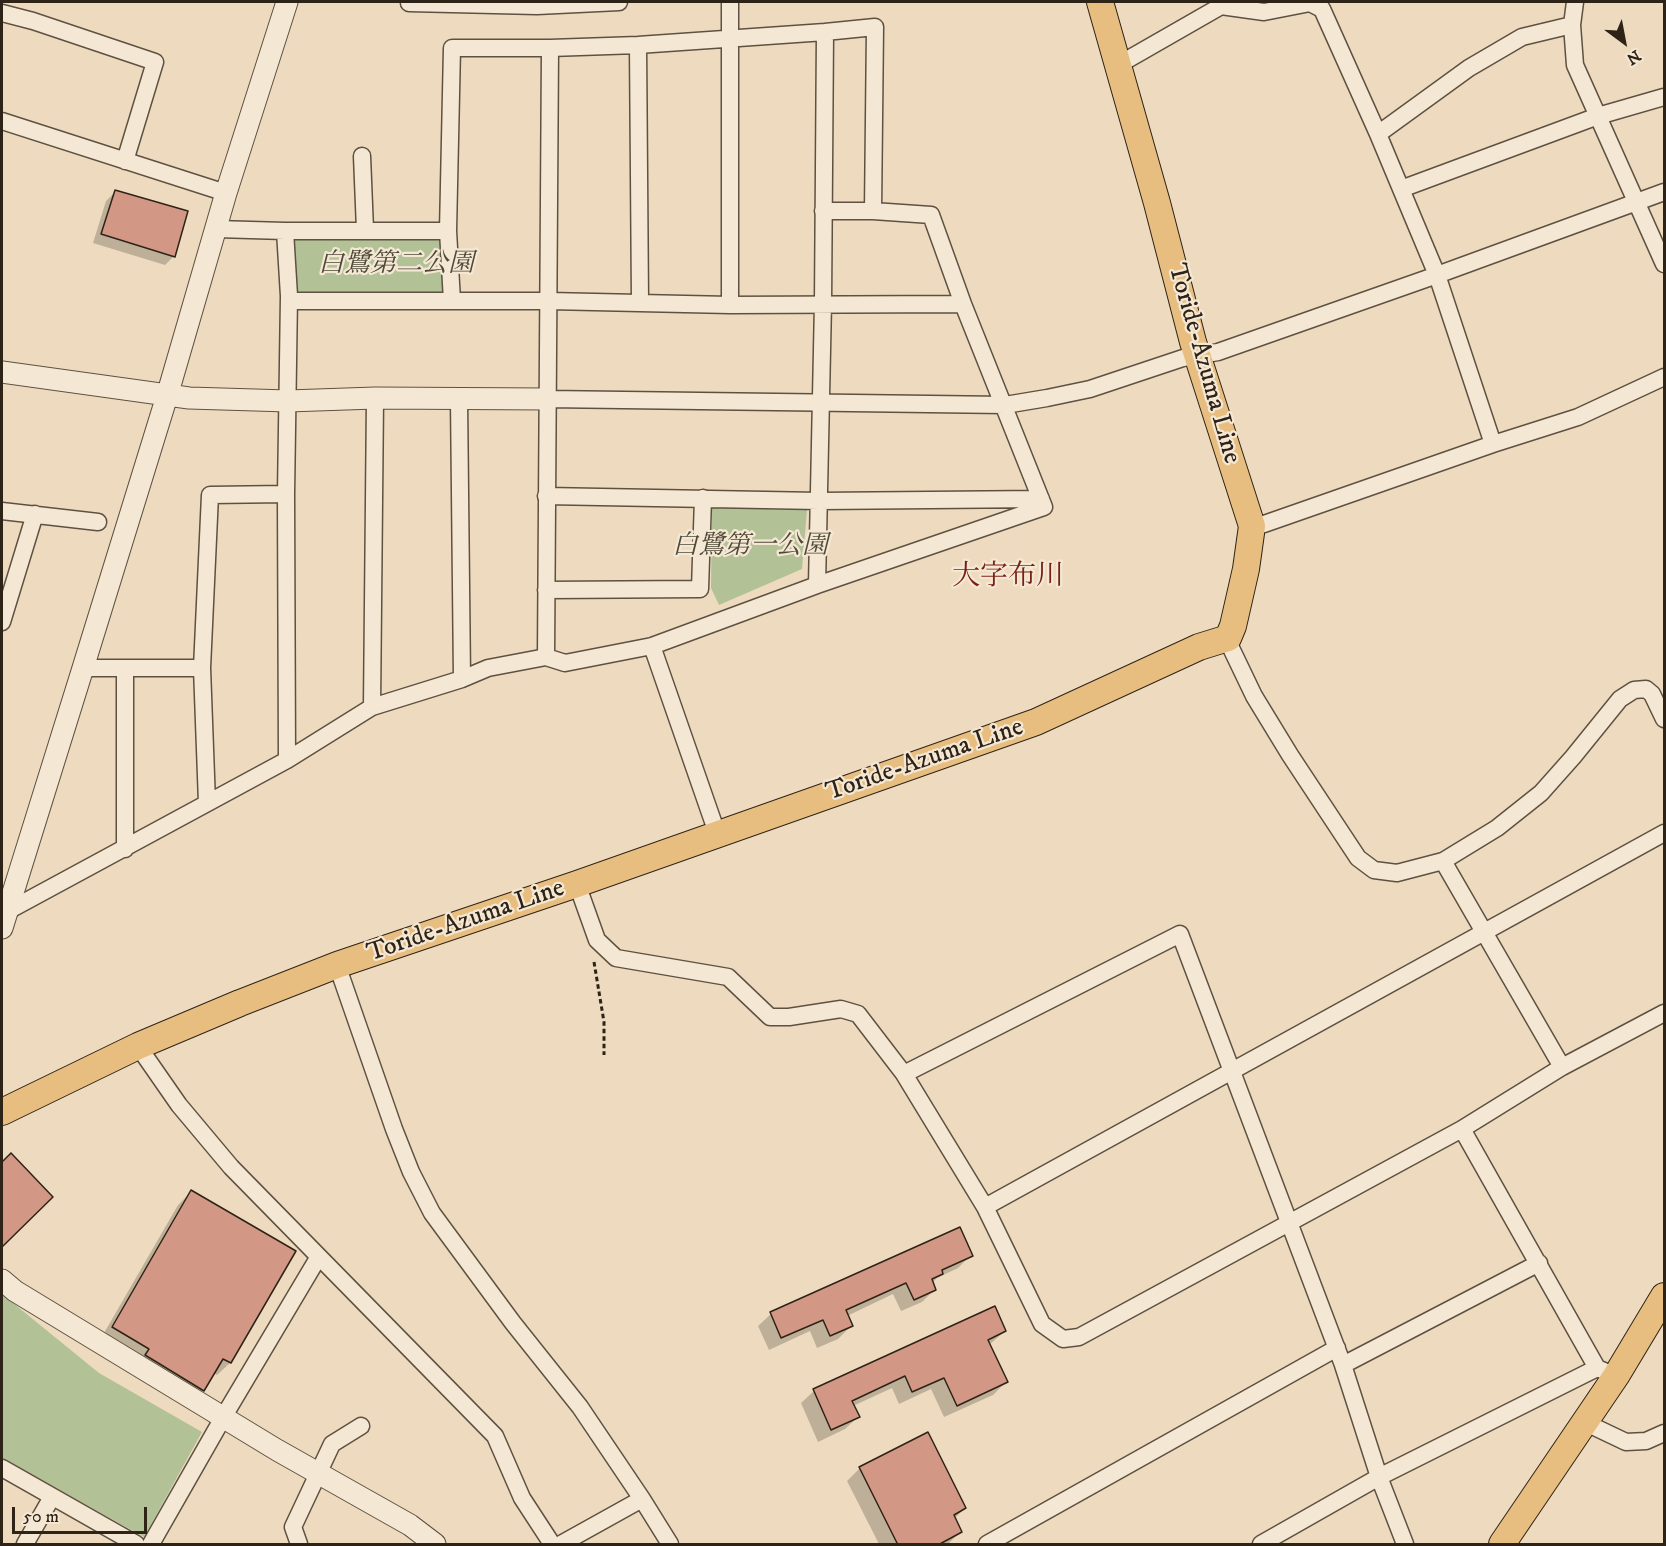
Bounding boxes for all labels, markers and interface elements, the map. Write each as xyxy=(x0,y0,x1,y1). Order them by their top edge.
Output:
north arrow xyxy=(1594,12,1654,72)
text: N xyxy=(1623,45,1644,69)
park label: 白鷺第二公園 xyxy=(318,250,474,282)
street label: Toride-Azuma Line xyxy=(1160,261,1246,467)
park label: 白鷺第一公園 xyxy=(672,532,828,564)
district label: 大字布川 xyxy=(952,561,1064,595)
street label: Toride-Azuma Line xyxy=(822,713,1028,809)
street label: Toride-Azuma Line xyxy=(363,874,569,970)
scale bar xyxy=(15,1495,150,1533)
text: 50 m xyxy=(23,1506,59,1528)

